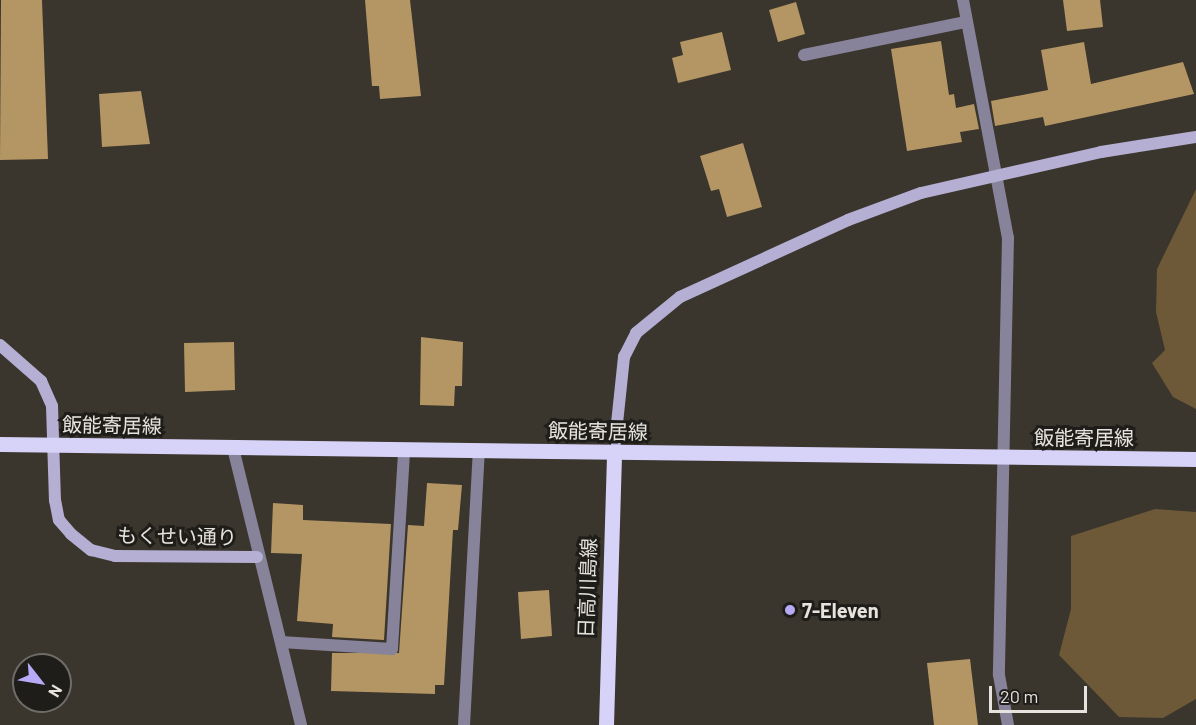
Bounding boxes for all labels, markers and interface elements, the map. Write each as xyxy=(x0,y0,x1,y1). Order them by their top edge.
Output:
street label: 飯能寄居線 xyxy=(62,412,162,438)
street label: 飯能寄居線 xyxy=(548,418,648,444)
street label: 飯能寄居線 xyxy=(1034,425,1134,449)
street label: もくせい通り xyxy=(117,523,237,549)
street label: 日高川島線 xyxy=(573,538,601,638)
place label: 7-Eleven xyxy=(802,598,879,622)
marker: 7-Eleven xyxy=(783,603,797,617)
north arrow xyxy=(12,653,72,713)
scale bar xyxy=(992,674,1090,712)
text: N xyxy=(45,682,67,701)
text: 20 m xyxy=(1000,685,1038,707)

